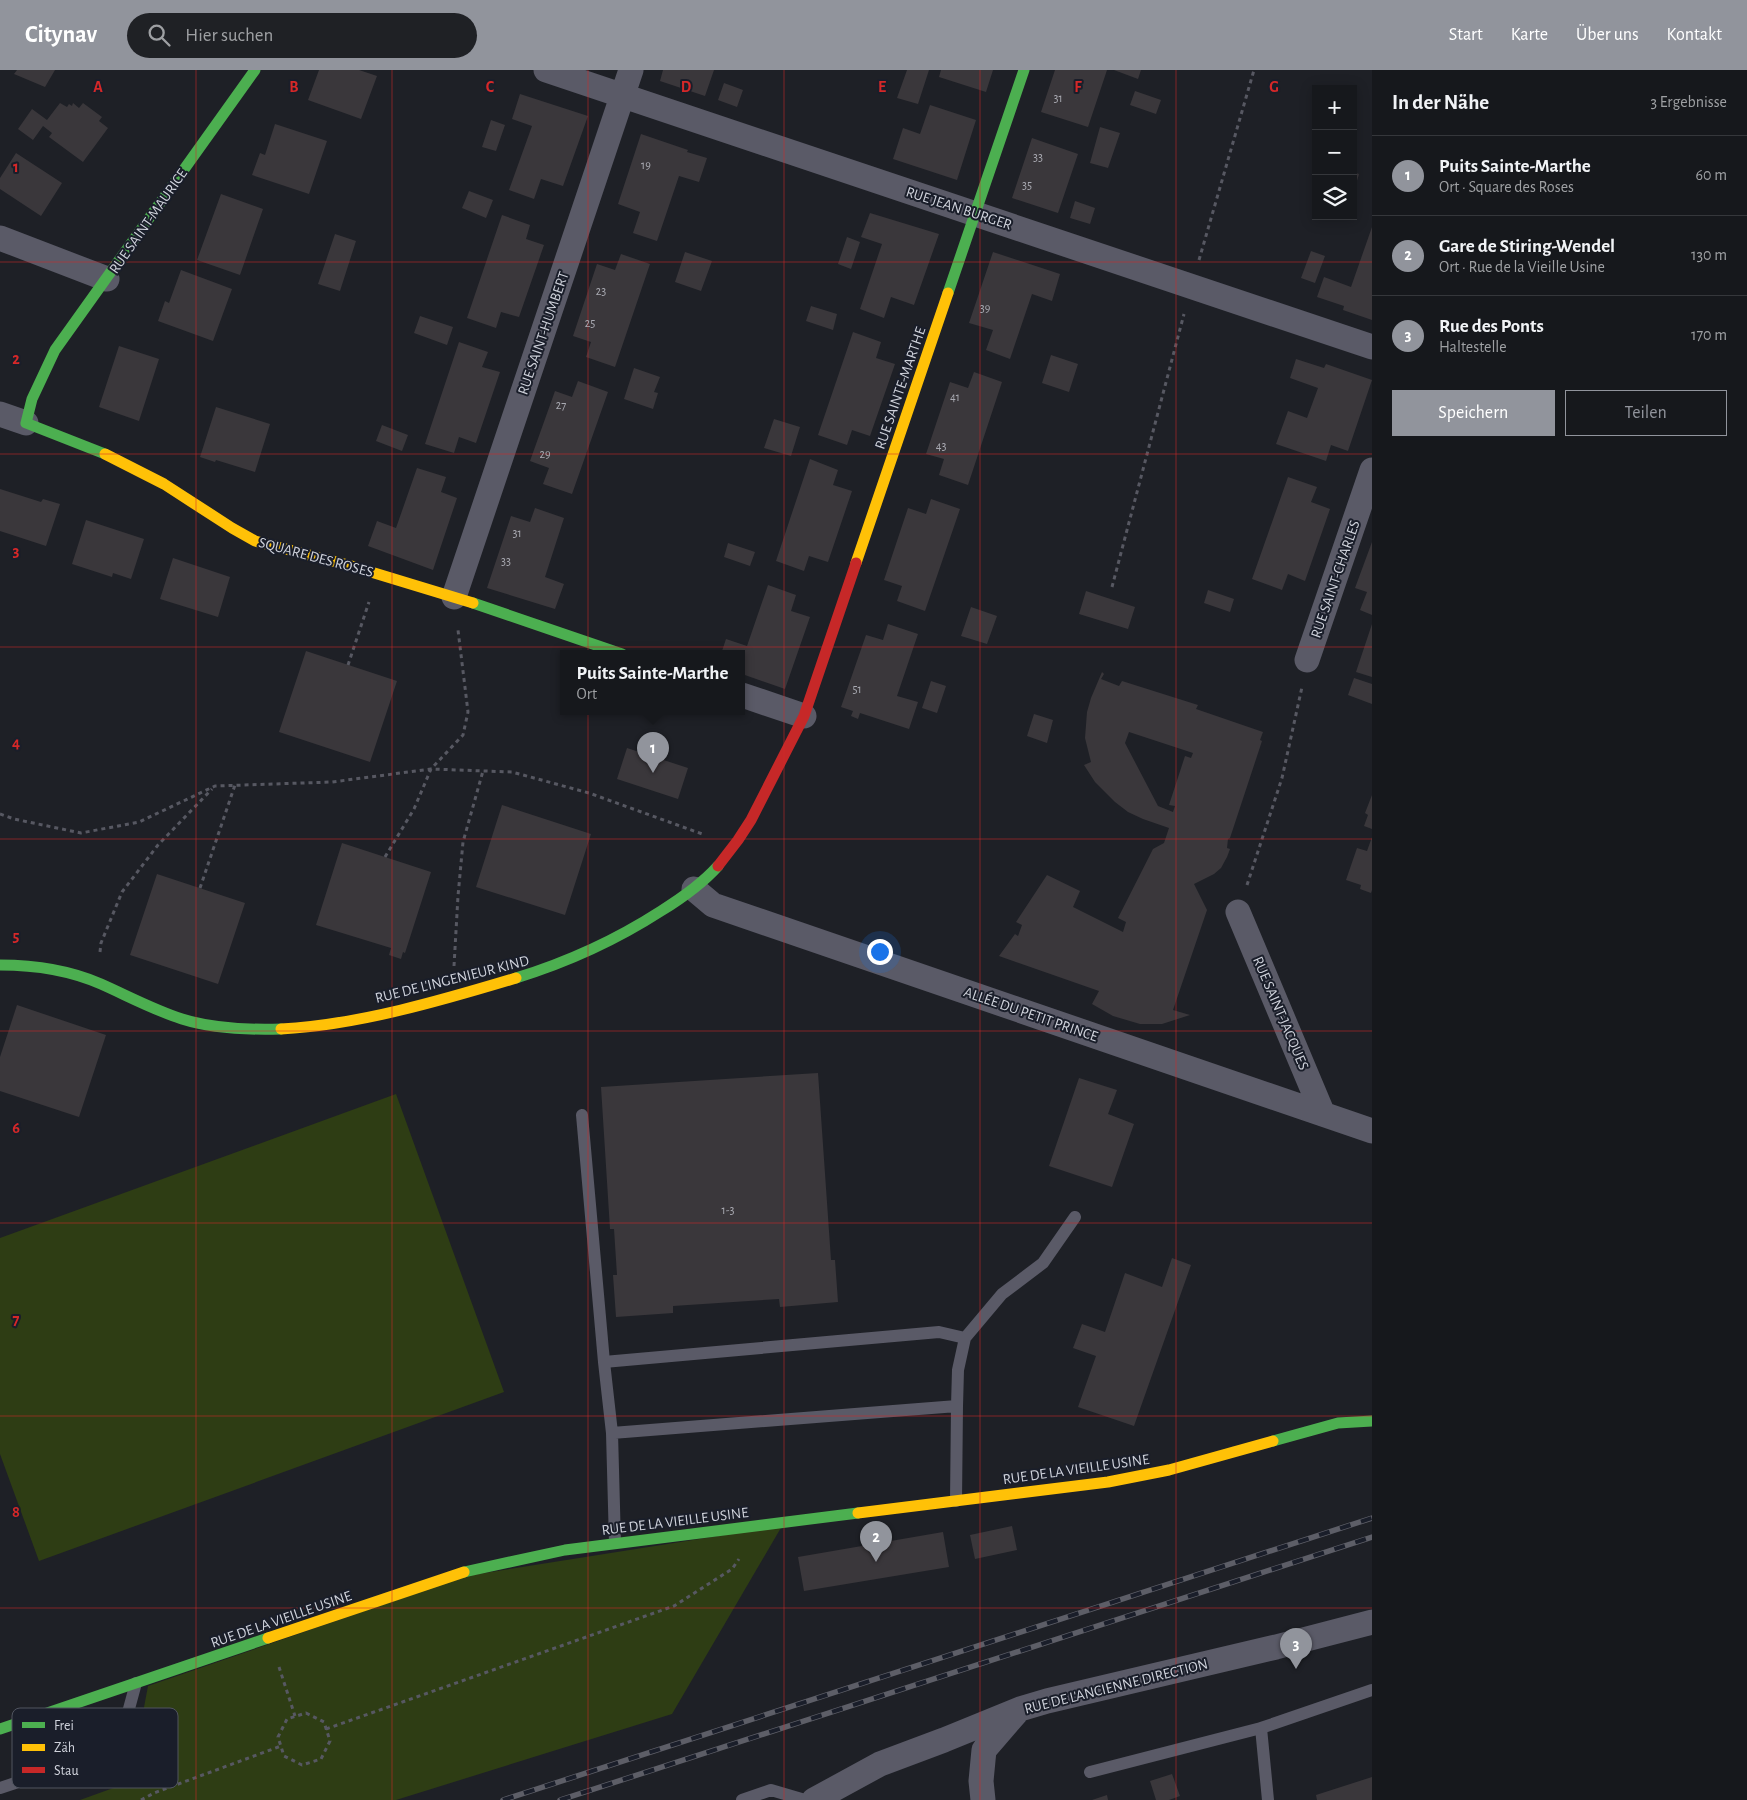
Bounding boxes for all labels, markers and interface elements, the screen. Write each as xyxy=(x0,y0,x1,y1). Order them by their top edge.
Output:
search box xyxy=(127,13,477,58)
icon: search xyxy=(145,21,173,49)
text: Citynav xyxy=(25,23,97,47)
text: Hier suchen xyxy=(185,26,273,45)
text: Start xyxy=(1449,26,1483,44)
text: Karte xyxy=(1511,26,1548,44)
text: Über uns xyxy=(1576,26,1639,44)
text: Kontakt xyxy=(1667,26,1722,44)
text: A xyxy=(93,79,103,95)
text: B xyxy=(289,79,299,95)
text: C xyxy=(486,79,495,95)
text: D xyxy=(681,79,692,95)
text: E xyxy=(878,79,886,95)
text: F xyxy=(1074,79,1082,95)
text: G xyxy=(1269,79,1279,95)
map controls xyxy=(1312,85,1357,220)
button: + xyxy=(1312,85,1357,130)
house number: 31 xyxy=(1053,92,1063,104)
text: In der Nähe xyxy=(1392,92,1489,113)
text: 3 Ergebnisse xyxy=(1650,94,1727,110)
button: − xyxy=(1312,130,1357,175)
house number: 33 xyxy=(1033,151,1043,163)
text: Puits Sainte-Marthe xyxy=(1439,157,1591,176)
text: 1 xyxy=(13,159,19,175)
house number: 19 xyxy=(641,159,651,171)
street label: RUE SAINT-MAURICE xyxy=(107,166,190,276)
text: 1 xyxy=(1405,167,1411,183)
text: 60 m xyxy=(1696,167,1727,183)
button: layers xyxy=(1312,175,1357,220)
house number: 35 xyxy=(1022,179,1032,191)
text: Ort · Square des Roses xyxy=(1439,179,1574,195)
street label: RUE JEAN BURGER xyxy=(904,184,1014,233)
text: Gare de Stiring-Wendel xyxy=(1439,237,1615,256)
text: 2 xyxy=(1404,247,1412,263)
text: 130 m xyxy=(1691,247,1727,263)
text: Ort · Rue de la Vieille Usine xyxy=(1439,259,1605,275)
street label: RUE SAINT-HUMBERT xyxy=(515,269,572,397)
house number: 23 xyxy=(596,285,606,297)
house number: 39 xyxy=(980,302,991,314)
house number: 25 xyxy=(585,317,595,329)
text: Rue des Ponts xyxy=(1439,317,1544,336)
street label: RUE SAINTE-MARTHE xyxy=(872,325,928,451)
text: 3 xyxy=(1405,327,1411,343)
text: 170 m xyxy=(1691,327,1727,343)
text: Haltestelle xyxy=(1439,339,1507,355)
text: 2 xyxy=(12,351,20,367)
button: Speichern xyxy=(1392,390,1555,436)
button: Teilen xyxy=(1565,390,1727,436)
house number: 41 xyxy=(950,391,960,403)
house number: 27 xyxy=(556,399,566,411)
house number: 43 xyxy=(936,440,946,452)
house number: 29 xyxy=(539,448,551,460)
street label: RUE SAINT-CHARLES xyxy=(1308,518,1363,640)
house number: 31 xyxy=(512,527,522,539)
street label: SQUARE DES ROSES xyxy=(257,535,375,580)
text: 3 xyxy=(13,543,20,559)
house number: 33 xyxy=(501,555,511,567)
popup xyxy=(560,650,745,715)
text: Puits Sainte-Marthe xyxy=(577,664,728,683)
house number: 51 xyxy=(852,683,862,695)
text: Ort xyxy=(577,686,597,702)
pin: 1 xyxy=(637,732,669,773)
text: 4 xyxy=(12,735,20,751)
text: 5 xyxy=(13,928,20,944)
your location xyxy=(867,939,893,965)
street label: RUE DE L'INGENIEUR KIND xyxy=(374,953,531,1006)
street label: RUE SAINT-JACQUES xyxy=(1250,954,1311,1072)
street label: ALLÉE DU PETIT PRINCE xyxy=(962,983,1101,1044)
text: 6 xyxy=(12,1120,20,1136)
house number: 1-3 xyxy=(722,1204,734,1216)
text: 7 xyxy=(13,1312,20,1328)
street label: RUE DE LA VIEILLE USINE xyxy=(1002,1452,1150,1487)
text: 8 xyxy=(12,1504,20,1520)
street label: RUE DE LA VIEILLE USINE xyxy=(601,1505,749,1538)
pin: 2 xyxy=(860,1521,892,1562)
street label: RUE DE LA VIEILLE USINE xyxy=(209,1588,353,1651)
pin: 3 xyxy=(1280,1628,1312,1669)
street label: RUE DE L'ANCIENNE DIRECTION xyxy=(1023,1656,1209,1717)
legend xyxy=(12,1708,178,1788)
text: Frei xyxy=(54,1719,74,1733)
text: Zäh xyxy=(54,1741,75,1755)
text: Stau xyxy=(54,1764,79,1778)

